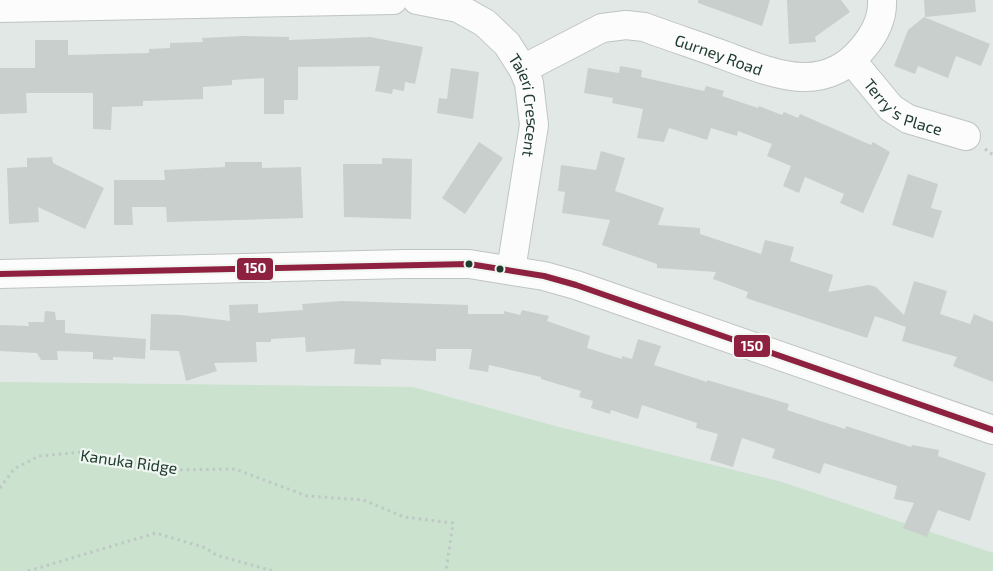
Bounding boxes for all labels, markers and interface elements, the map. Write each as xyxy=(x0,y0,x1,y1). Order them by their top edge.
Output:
street label: Gurney Road xyxy=(673,29,765,78)
street label: Taieri Crescent xyxy=(506,49,543,158)
street label: Terry's Place xyxy=(861,74,945,138)
line badge: 150 xyxy=(236,257,274,281)
text: 150 xyxy=(244,259,266,276)
unlabelled marker xyxy=(464,259,474,269)
unlabelled marker xyxy=(495,264,505,274)
line badge: 150 xyxy=(733,334,771,358)
text: 150 xyxy=(741,337,763,354)
street label: Kanuka Ridge xyxy=(79,445,179,477)

